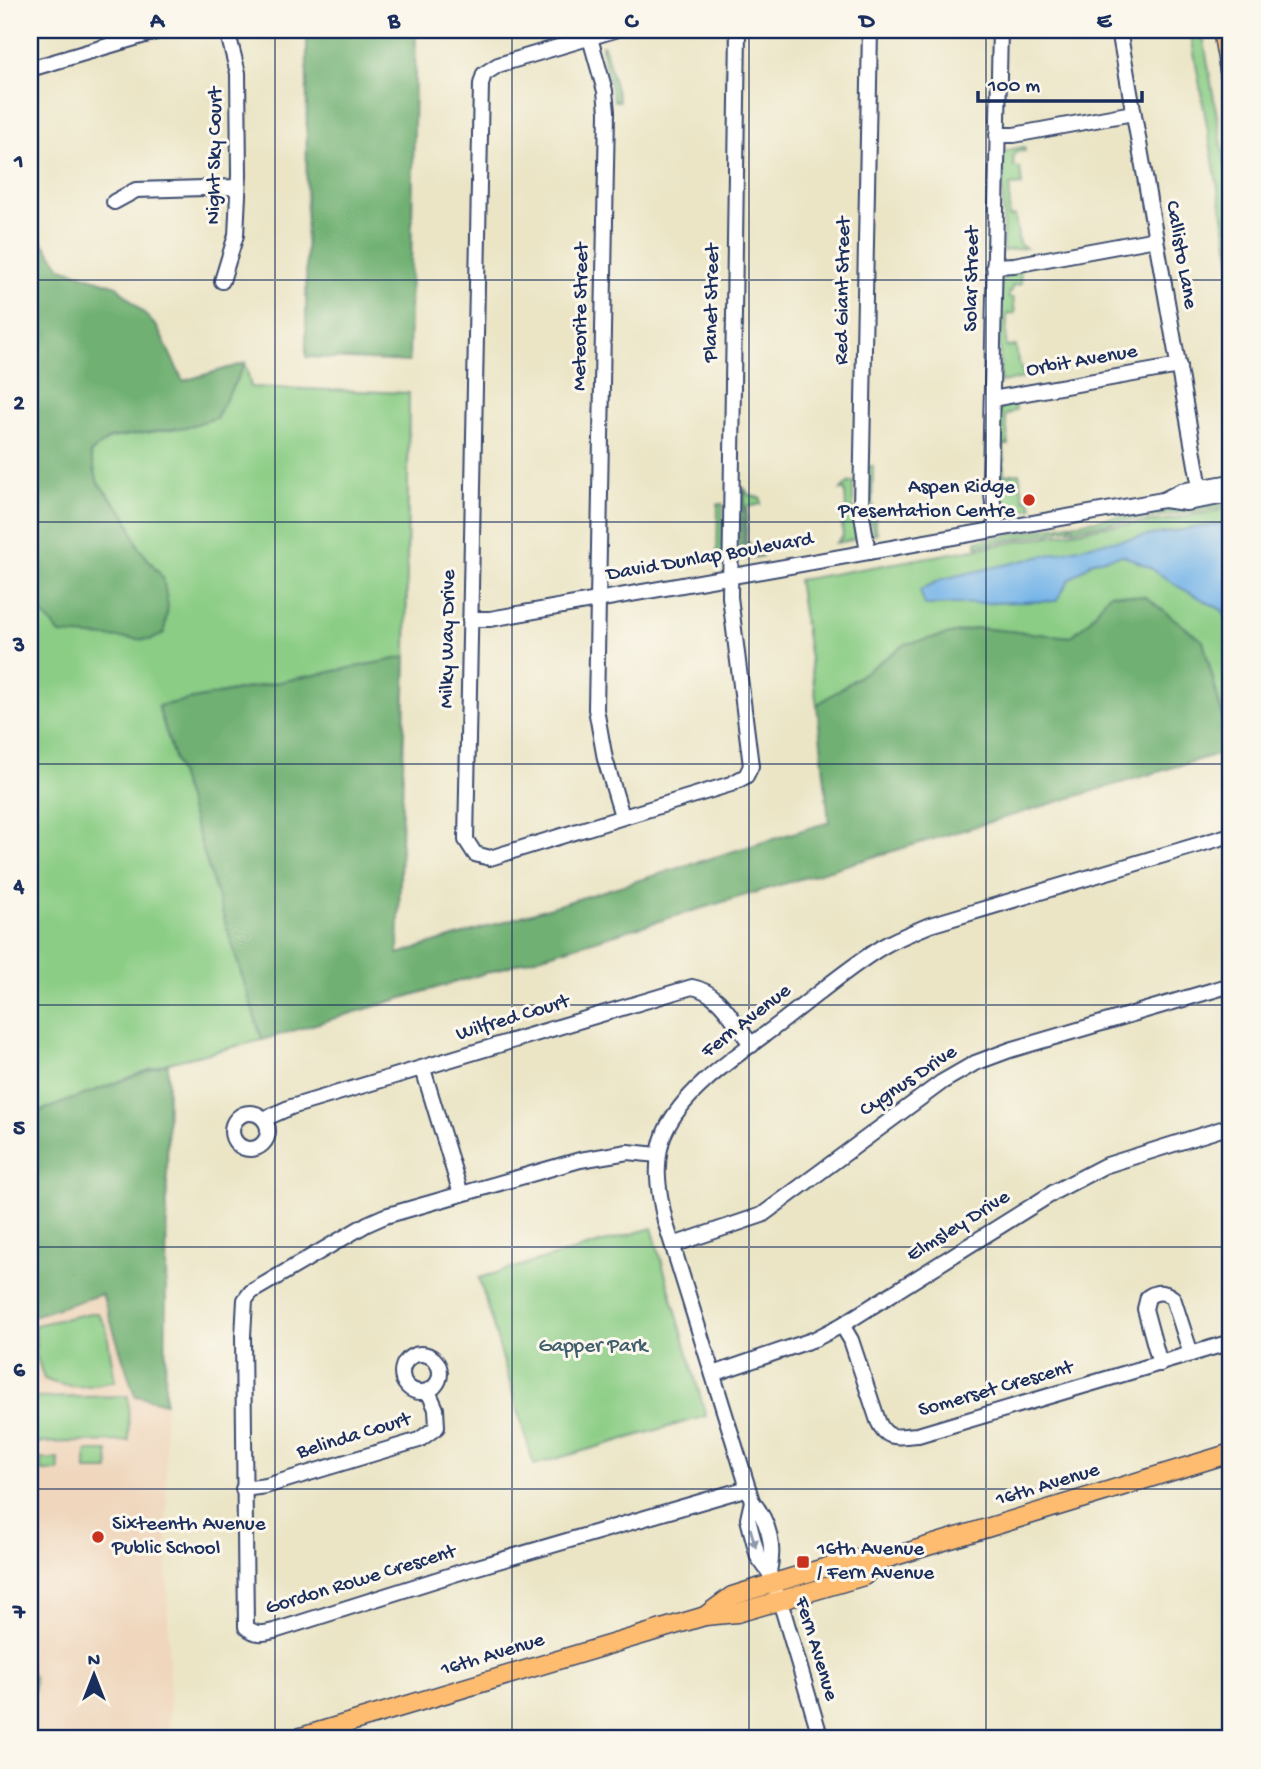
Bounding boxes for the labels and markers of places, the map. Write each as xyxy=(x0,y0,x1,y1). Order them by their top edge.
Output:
place label: Aspen Ridge Presentation Centre xyxy=(837,476,1016,525)
marker: Aspen Ridge Presentation Centre xyxy=(1021,492,1037,508)
place label: Sixteenth Avenue Public School xyxy=(111,1513,267,1562)
marker: Sixteenth Avenue Public School xyxy=(90,1529,106,1545)
place label: 16th Avenue / Fern Avenue xyxy=(816,1538,935,1587)
marker: 16th Avenue / Fern Avenue xyxy=(795,1554,811,1570)

